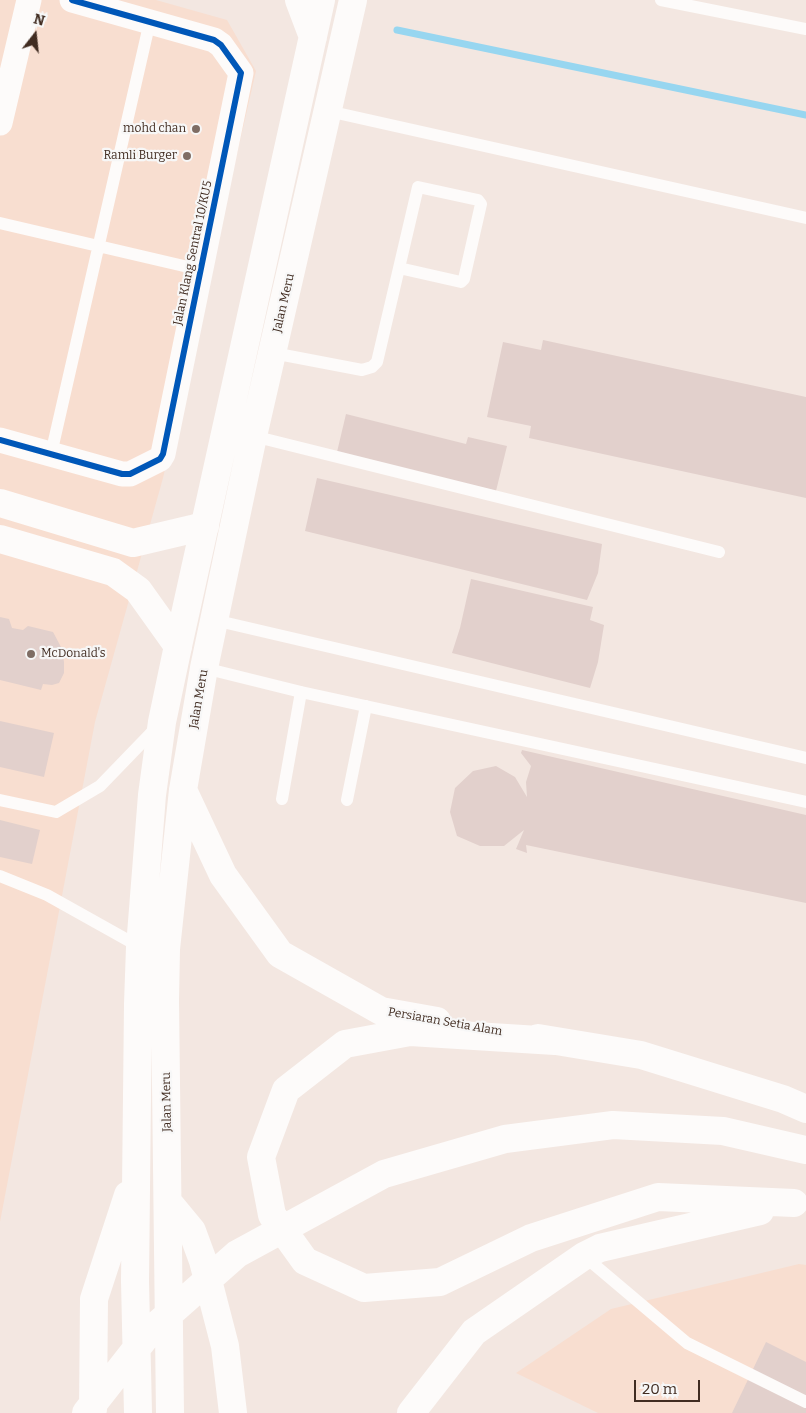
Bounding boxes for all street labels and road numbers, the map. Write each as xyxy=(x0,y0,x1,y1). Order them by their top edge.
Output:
street label: Jalan Klang Sentral 10/KU5 xyxy=(171,179,215,327)
street label: Jalan Meru xyxy=(270,272,298,334)
street label: Jalan Meru xyxy=(187,668,211,730)
street label: Persiaran Setia Alam xyxy=(387,1005,503,1039)
street label: Jalan Meru xyxy=(159,1072,175,1132)

